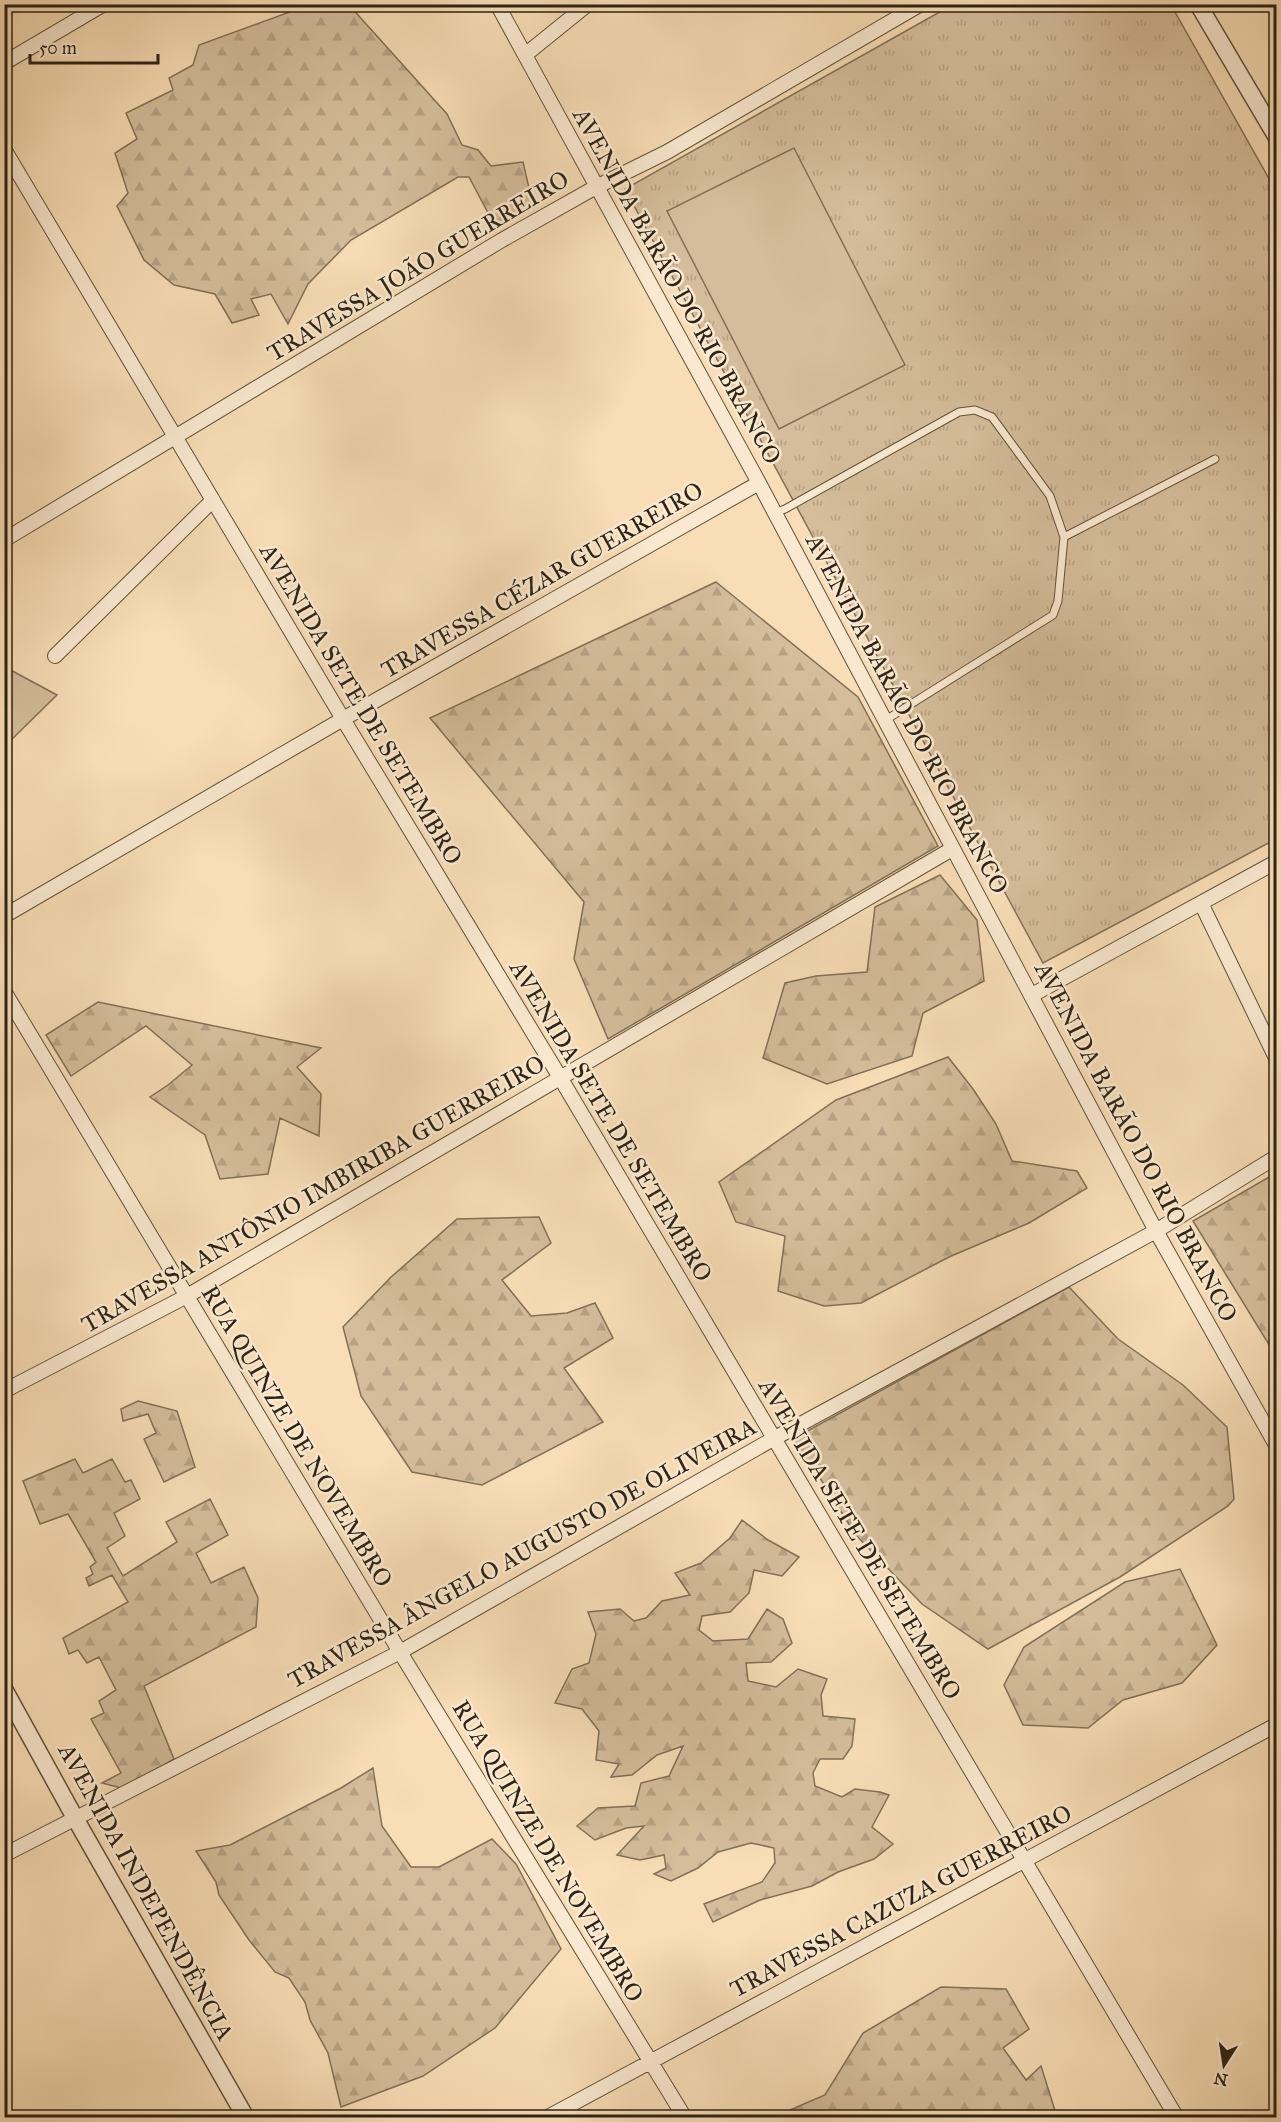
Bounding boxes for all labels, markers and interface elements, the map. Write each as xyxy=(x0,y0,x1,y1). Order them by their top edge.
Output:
scale bar xyxy=(30,27,158,65)
text: 50 m xyxy=(39,37,77,59)
street label: AVENIDA BARÃO DO RIO BRANCO xyxy=(566,102,788,469)
street label: TRAVESSA JOÃO GUERREIRO xyxy=(262,164,574,368)
street label: TRAVESSA CÉZAR GUERREIRO xyxy=(376,475,708,685)
street label: AVENIDA BARÃO DO RIO BRANCO xyxy=(799,528,1015,899)
street label: AVENIDA SETE DE SETEMBRO xyxy=(253,537,469,870)
street label: AVENIDA SETE DE SETEMBRO xyxy=(503,954,719,1287)
street label: AVENIDA BARÃO DO RIO BRANCO xyxy=(1028,956,1244,1327)
street label: TRAVESSA ANTÔNIO IMBIRIBA GUERREIRO xyxy=(76,1048,550,1340)
street label: RUA QUINZE DE NOVEMBRO xyxy=(195,1280,399,1592)
street label: AVENIDA SETE DE SETEMBRO xyxy=(752,1372,968,1705)
street label: TRAVESSA ÂNGELO AUGUSTO DE OLIVEIRA xyxy=(283,1411,761,1695)
street label: RUA QUINZE DE NOVEMBRO xyxy=(446,1695,650,2007)
street label: AVENIDA INDEPENDÊNCIA xyxy=(51,1737,240,2046)
street label: TRAVESSA CAZUZA GUERREIRO xyxy=(725,1798,1077,2004)
north arrow xyxy=(1194,2035,1254,2095)
text: N xyxy=(1212,2068,1230,2090)

